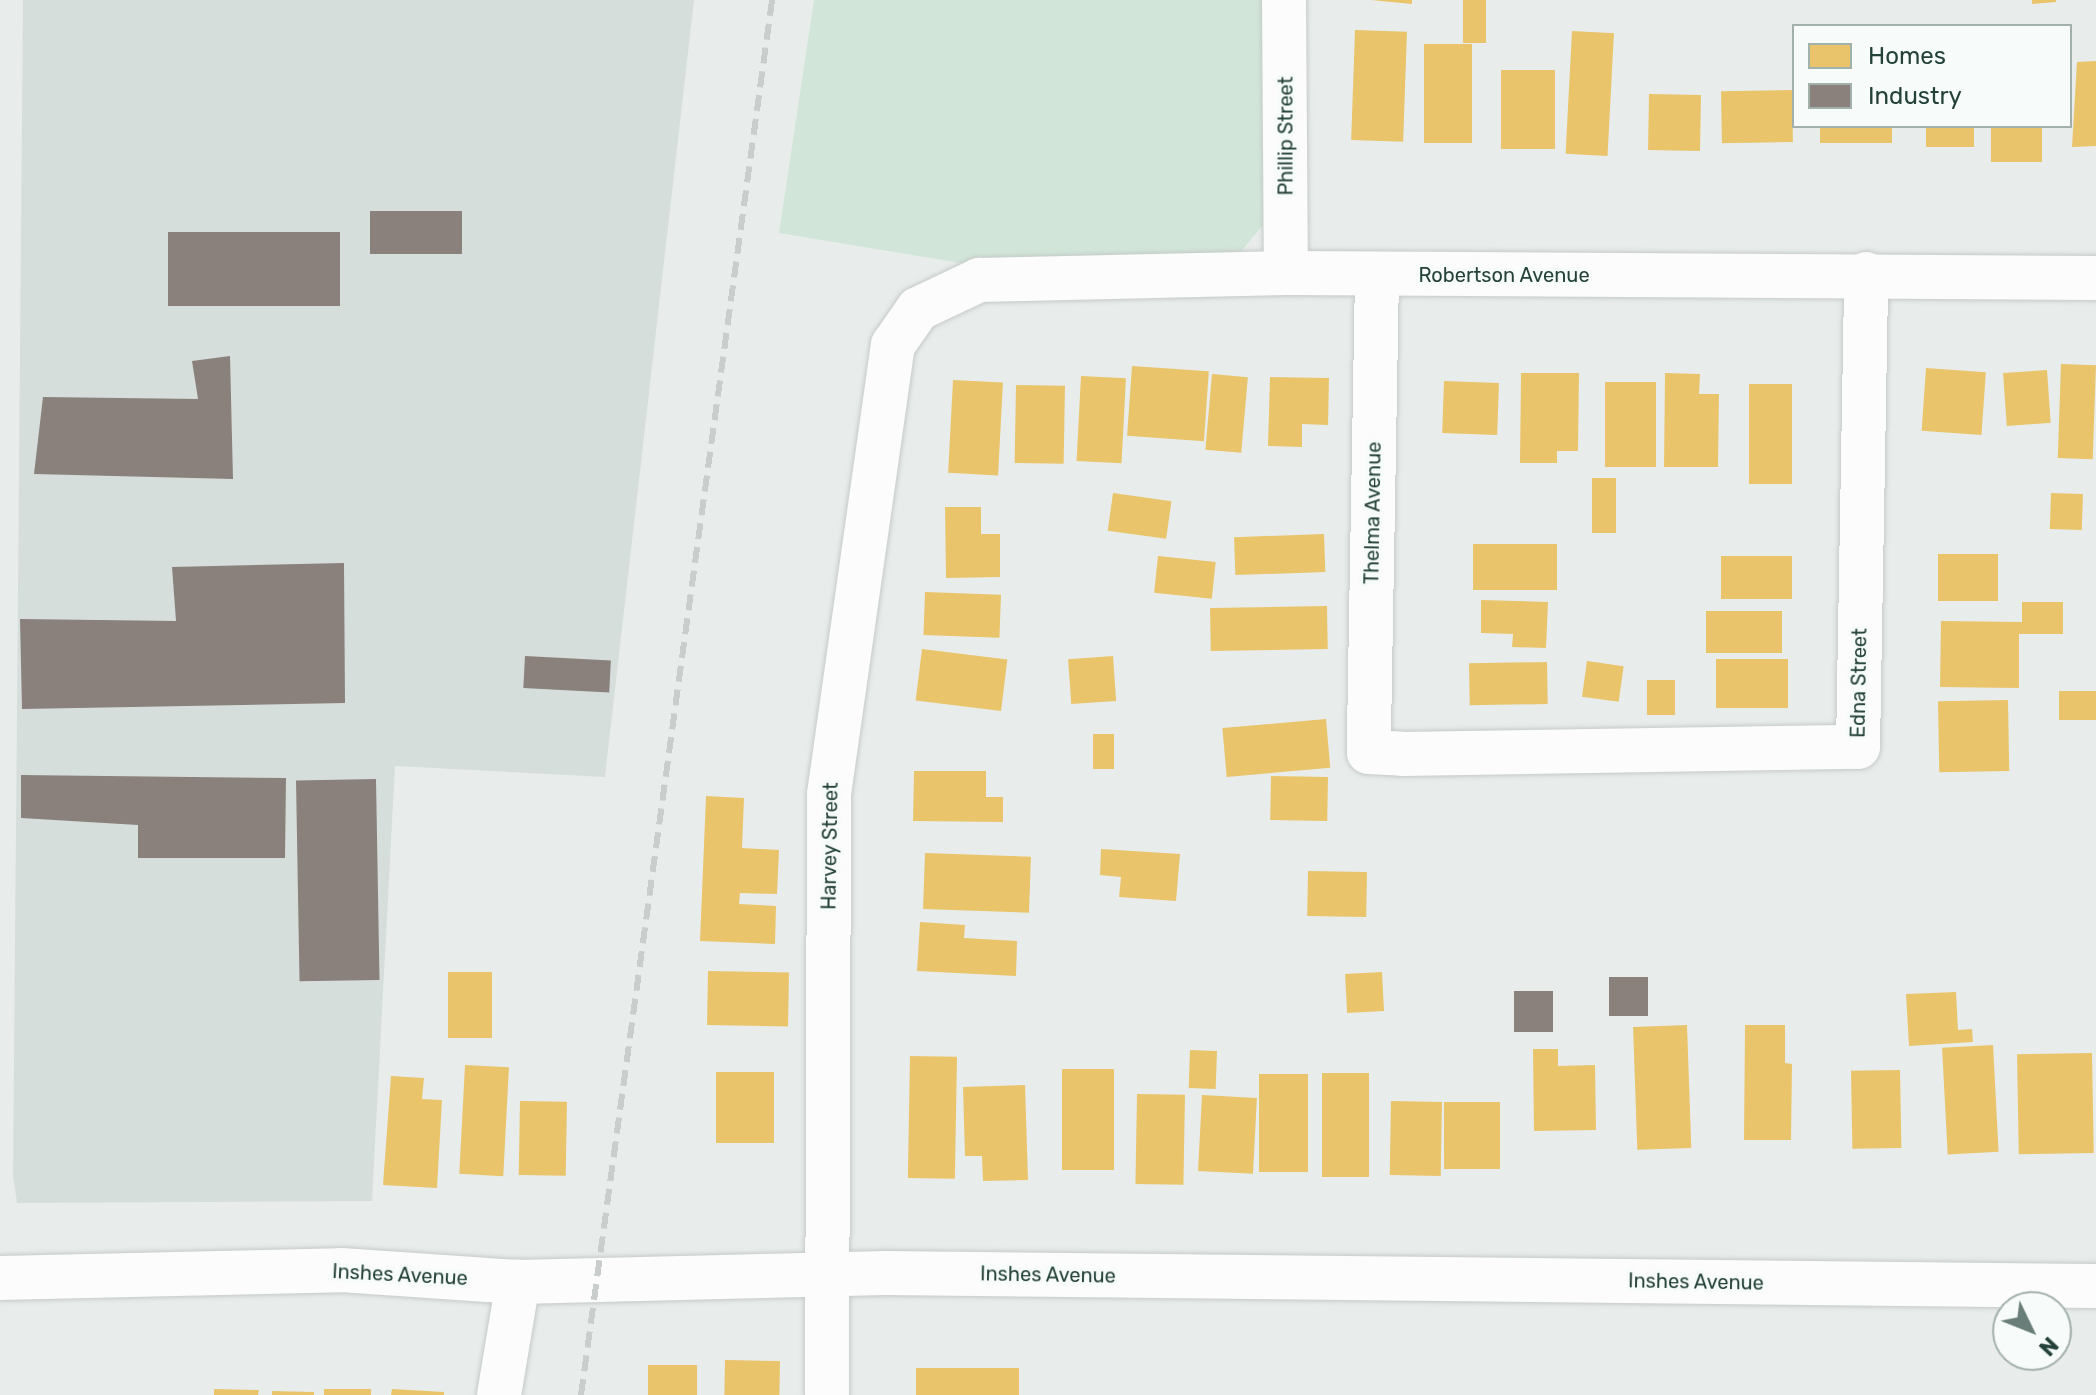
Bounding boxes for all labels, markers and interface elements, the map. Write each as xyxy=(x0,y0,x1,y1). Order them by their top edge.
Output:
legend xyxy=(1792,24,2072,128)
text: Homes xyxy=(1868,42,1946,70)
street label: Phillip Street xyxy=(1274,76,1298,196)
text: Industry xyxy=(1868,82,1962,110)
street label: Robertson Avenue xyxy=(1418,263,1590,287)
street label: Thelma Avenue xyxy=(1360,441,1386,585)
street label: Edna Street xyxy=(1846,628,1872,738)
street label: Harvey Street xyxy=(817,782,843,910)
street label: Inshes Avenue xyxy=(331,1259,469,1291)
street label: Inshes Avenue xyxy=(980,1262,1116,1288)
street label: Inshes Avenue xyxy=(1628,1269,1764,1295)
north arrow xyxy=(1992,1291,2072,1371)
text: N xyxy=(2033,1331,2064,1361)

